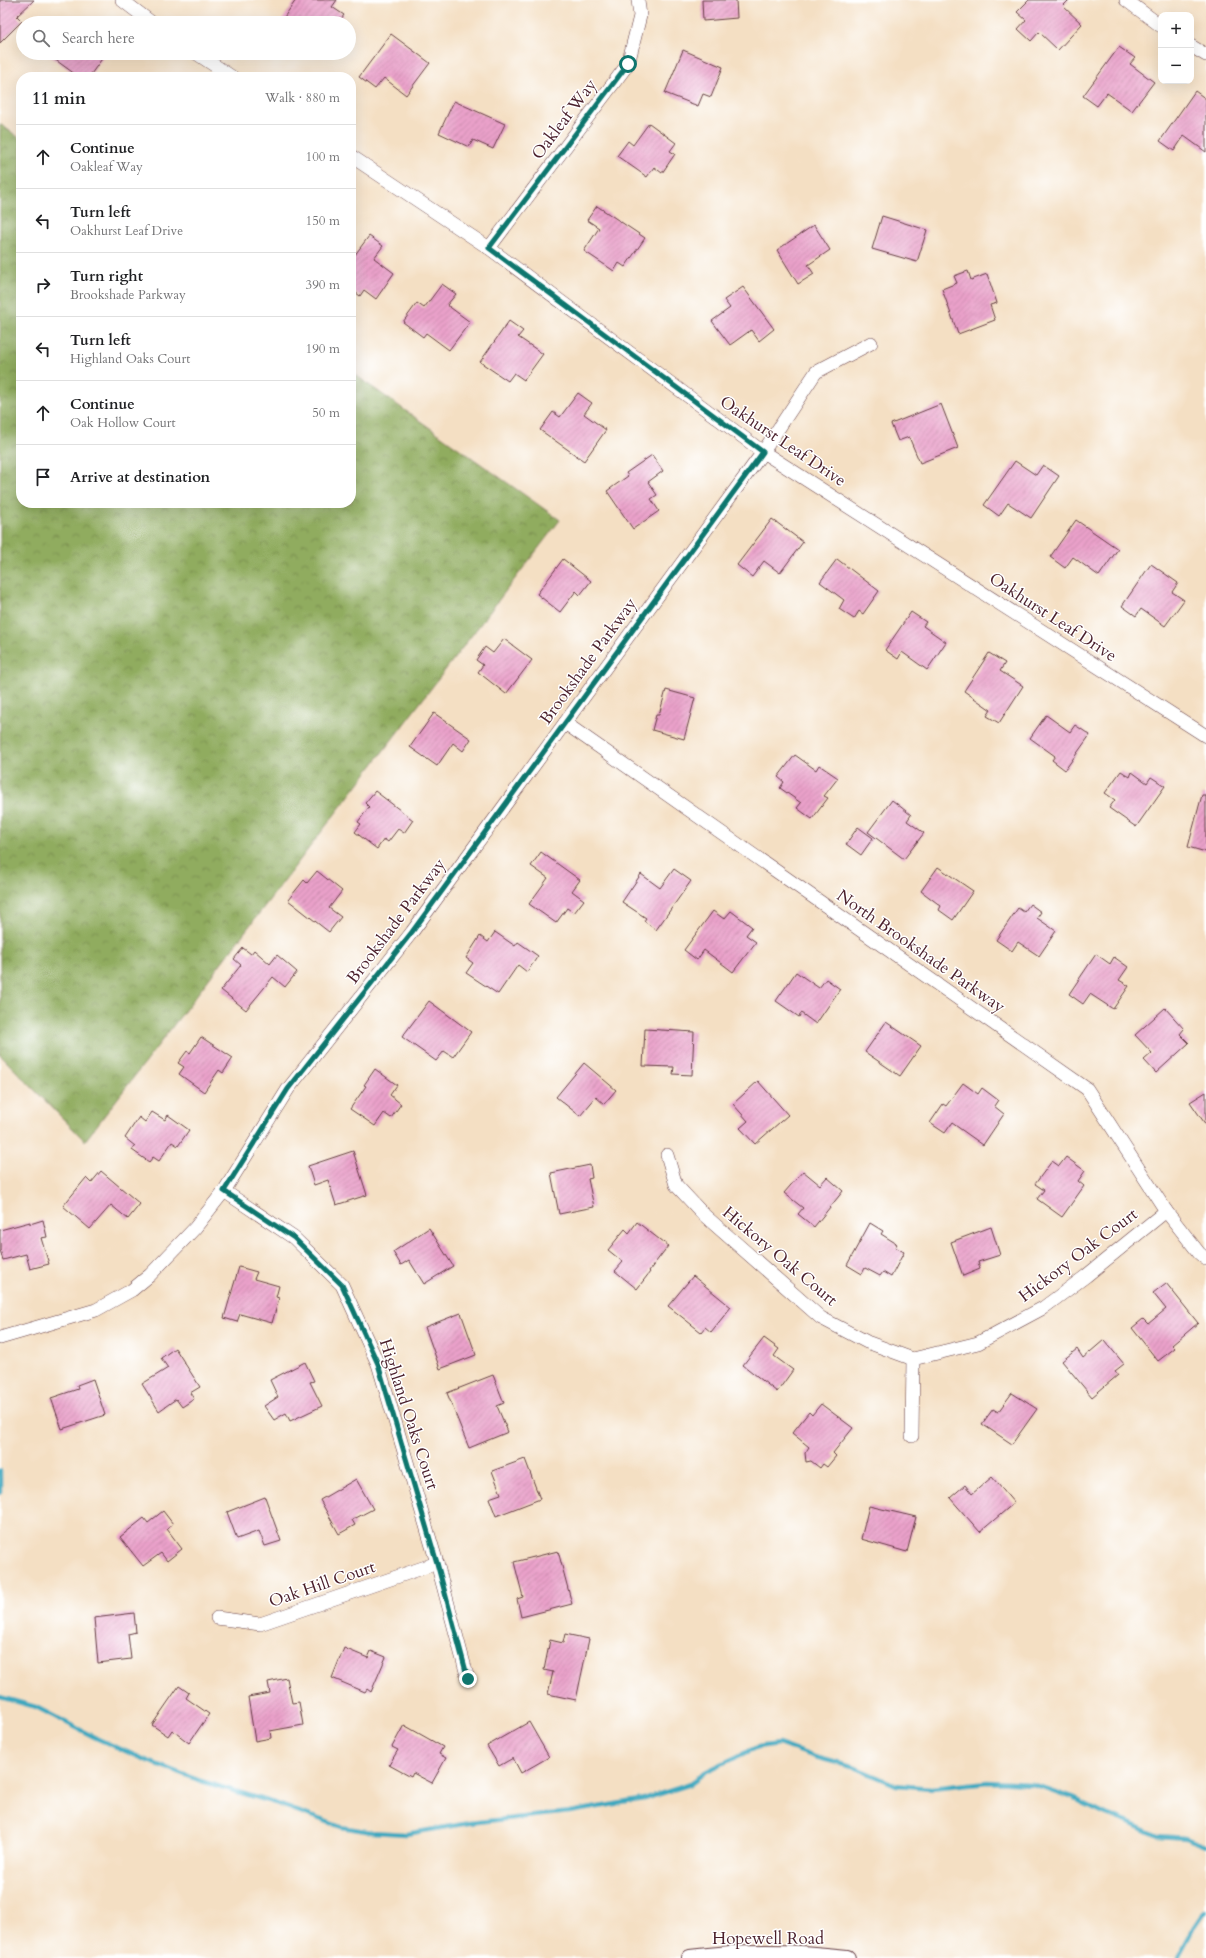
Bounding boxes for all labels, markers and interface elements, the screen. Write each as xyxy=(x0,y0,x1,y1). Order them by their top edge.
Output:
map controls xyxy=(1158,12,1194,84)
button: + xyxy=(1158,12,1194,48)
search box xyxy=(16,16,356,60)
icon: search xyxy=(30,27,52,49)
text: Search here xyxy=(62,28,135,48)
button: − xyxy=(1158,48,1194,84)
route start xyxy=(619,55,637,73)
street label: Oakleaf Way xyxy=(526,74,602,164)
text: 11 min xyxy=(32,87,86,110)
text: Walk · 880 m xyxy=(265,89,340,107)
text: Continue xyxy=(70,138,135,158)
icon: ahead xyxy=(32,146,54,168)
text: 100 m xyxy=(306,148,340,166)
text: Oakleaf Way xyxy=(70,158,143,176)
text: Turn left xyxy=(70,202,131,222)
icon: left xyxy=(32,210,54,232)
text: 150 m xyxy=(306,212,340,230)
text: Oakhurst Leaf Drive xyxy=(70,222,183,240)
text: Turn right xyxy=(70,266,143,286)
icon: right xyxy=(32,274,54,296)
text: 390 m xyxy=(306,276,340,294)
text: Brookshade Parkway xyxy=(70,286,186,304)
text: Turn left xyxy=(70,330,131,350)
icon: left xyxy=(32,338,54,360)
text: 190 m xyxy=(306,340,340,358)
text: Highland Oaks Court xyxy=(70,350,190,368)
street label: Oakhurst Leaf Drive xyxy=(715,390,851,492)
text: Continue xyxy=(70,394,135,414)
icon: ahead xyxy=(32,402,54,424)
text: 50 m xyxy=(312,404,340,422)
text: Oak Hollow Court xyxy=(70,414,176,432)
icon: arrive xyxy=(32,466,54,488)
text: Arrive at destination xyxy=(70,467,210,487)
street label: Oakhurst Leaf Drive xyxy=(985,567,1121,667)
street label: Brookshade Parkway xyxy=(534,593,642,729)
street label: Brookshade Parkway xyxy=(341,854,451,988)
street label: North Brookshade Parkway xyxy=(832,884,1010,1018)
street label: Hickory Oak Court xyxy=(718,1201,843,1311)
street label: Hickory Oak Court xyxy=(1014,1202,1143,1307)
street label: Highland Oaks Court xyxy=(374,1336,444,1493)
street label: Oak Hill Court xyxy=(266,1555,379,1613)
route end xyxy=(459,1670,477,1688)
street label: Hopewell Road xyxy=(712,1927,824,1950)

